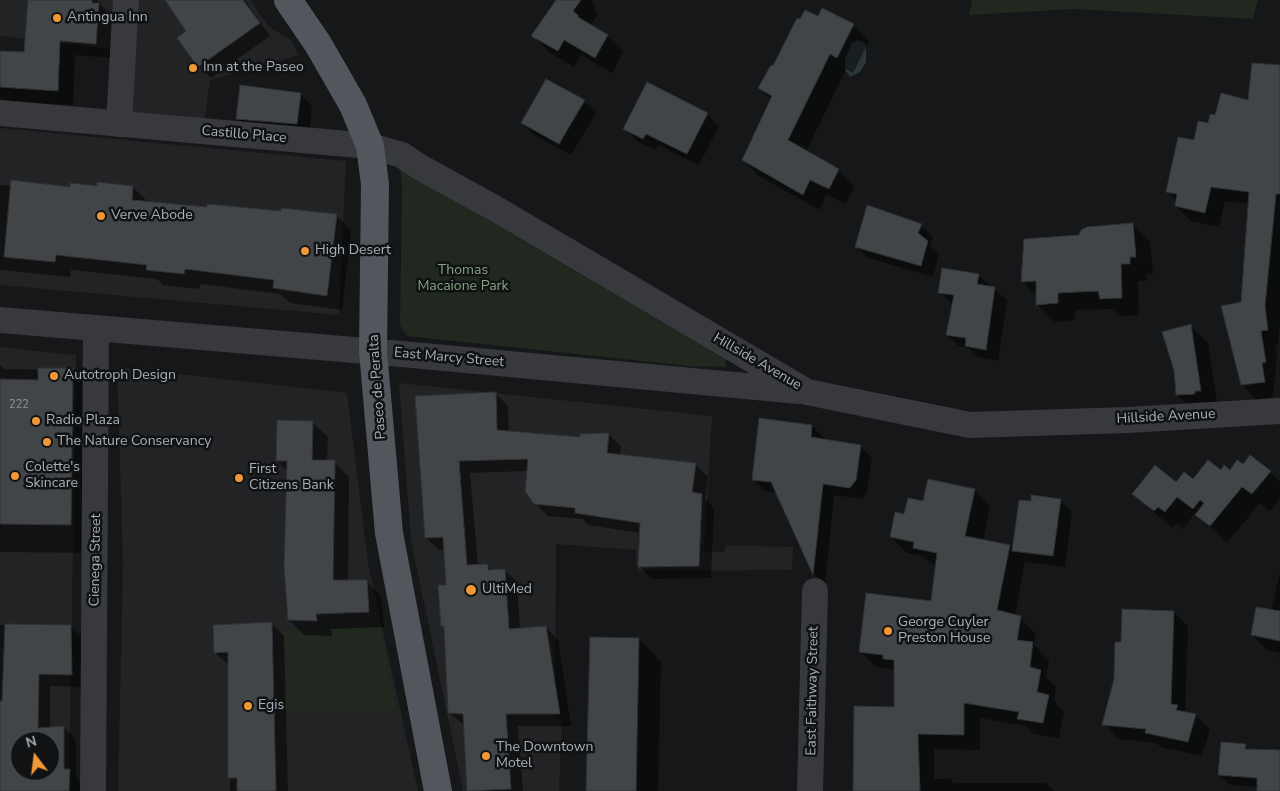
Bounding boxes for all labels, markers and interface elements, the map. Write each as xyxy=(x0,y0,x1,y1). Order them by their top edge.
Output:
place label: Antingua Inn xyxy=(67,10,148,26)
marker: Antingua Inn xyxy=(51,12,63,24)
place label: Inn at the Paseo xyxy=(203,60,304,76)
marker: Inn at the Paseo xyxy=(187,62,199,74)
street label: Castillo Place xyxy=(201,123,287,147)
place label: Verve Abode xyxy=(111,208,193,224)
marker: Verve Abode xyxy=(95,210,107,222)
place label: High Desert xyxy=(315,243,391,259)
marker: High Desert xyxy=(299,245,311,257)
park label: Thomas Macaione Park xyxy=(417,263,509,296)
street label: Hillside Avenue xyxy=(710,330,804,394)
street label: Paseo de Peralta xyxy=(366,334,390,440)
street label: East Marcy Street xyxy=(393,345,505,371)
place label: Autotroph Design xyxy=(64,368,176,384)
marker: Autotroph Design xyxy=(48,370,60,382)
house number: 222 xyxy=(9,398,29,412)
street label: Hillside Avenue xyxy=(1116,406,1216,428)
place label: Radio Plaza xyxy=(46,413,120,429)
marker: Radio Plaza xyxy=(30,415,42,427)
place label: The Nature Conservancy xyxy=(57,434,211,450)
marker: The Nature Conservancy xyxy=(41,436,53,448)
place label: Colette's Skincare xyxy=(25,460,80,492)
place label: First Citizens Bank xyxy=(249,462,334,494)
marker: Colette's Skincare xyxy=(9,470,21,482)
marker: First Citizens Bank xyxy=(233,472,245,484)
street label: Cienega Street xyxy=(87,513,105,607)
place label: UltiMed xyxy=(482,582,532,598)
marker: UltiMed xyxy=(464,583,478,597)
place label: George Cuyler Preston House xyxy=(898,615,990,648)
marker: George Cuyler Preston House xyxy=(882,625,894,637)
street label: East Faithway Street xyxy=(803,626,823,756)
place label: Egis xyxy=(258,698,284,714)
marker: Egis xyxy=(242,700,254,712)
north arrow xyxy=(10,731,60,781)
text: N xyxy=(24,731,39,753)
place label: The Downtown Motel xyxy=(496,740,593,772)
marker: The Downtown Motel xyxy=(480,750,492,762)

